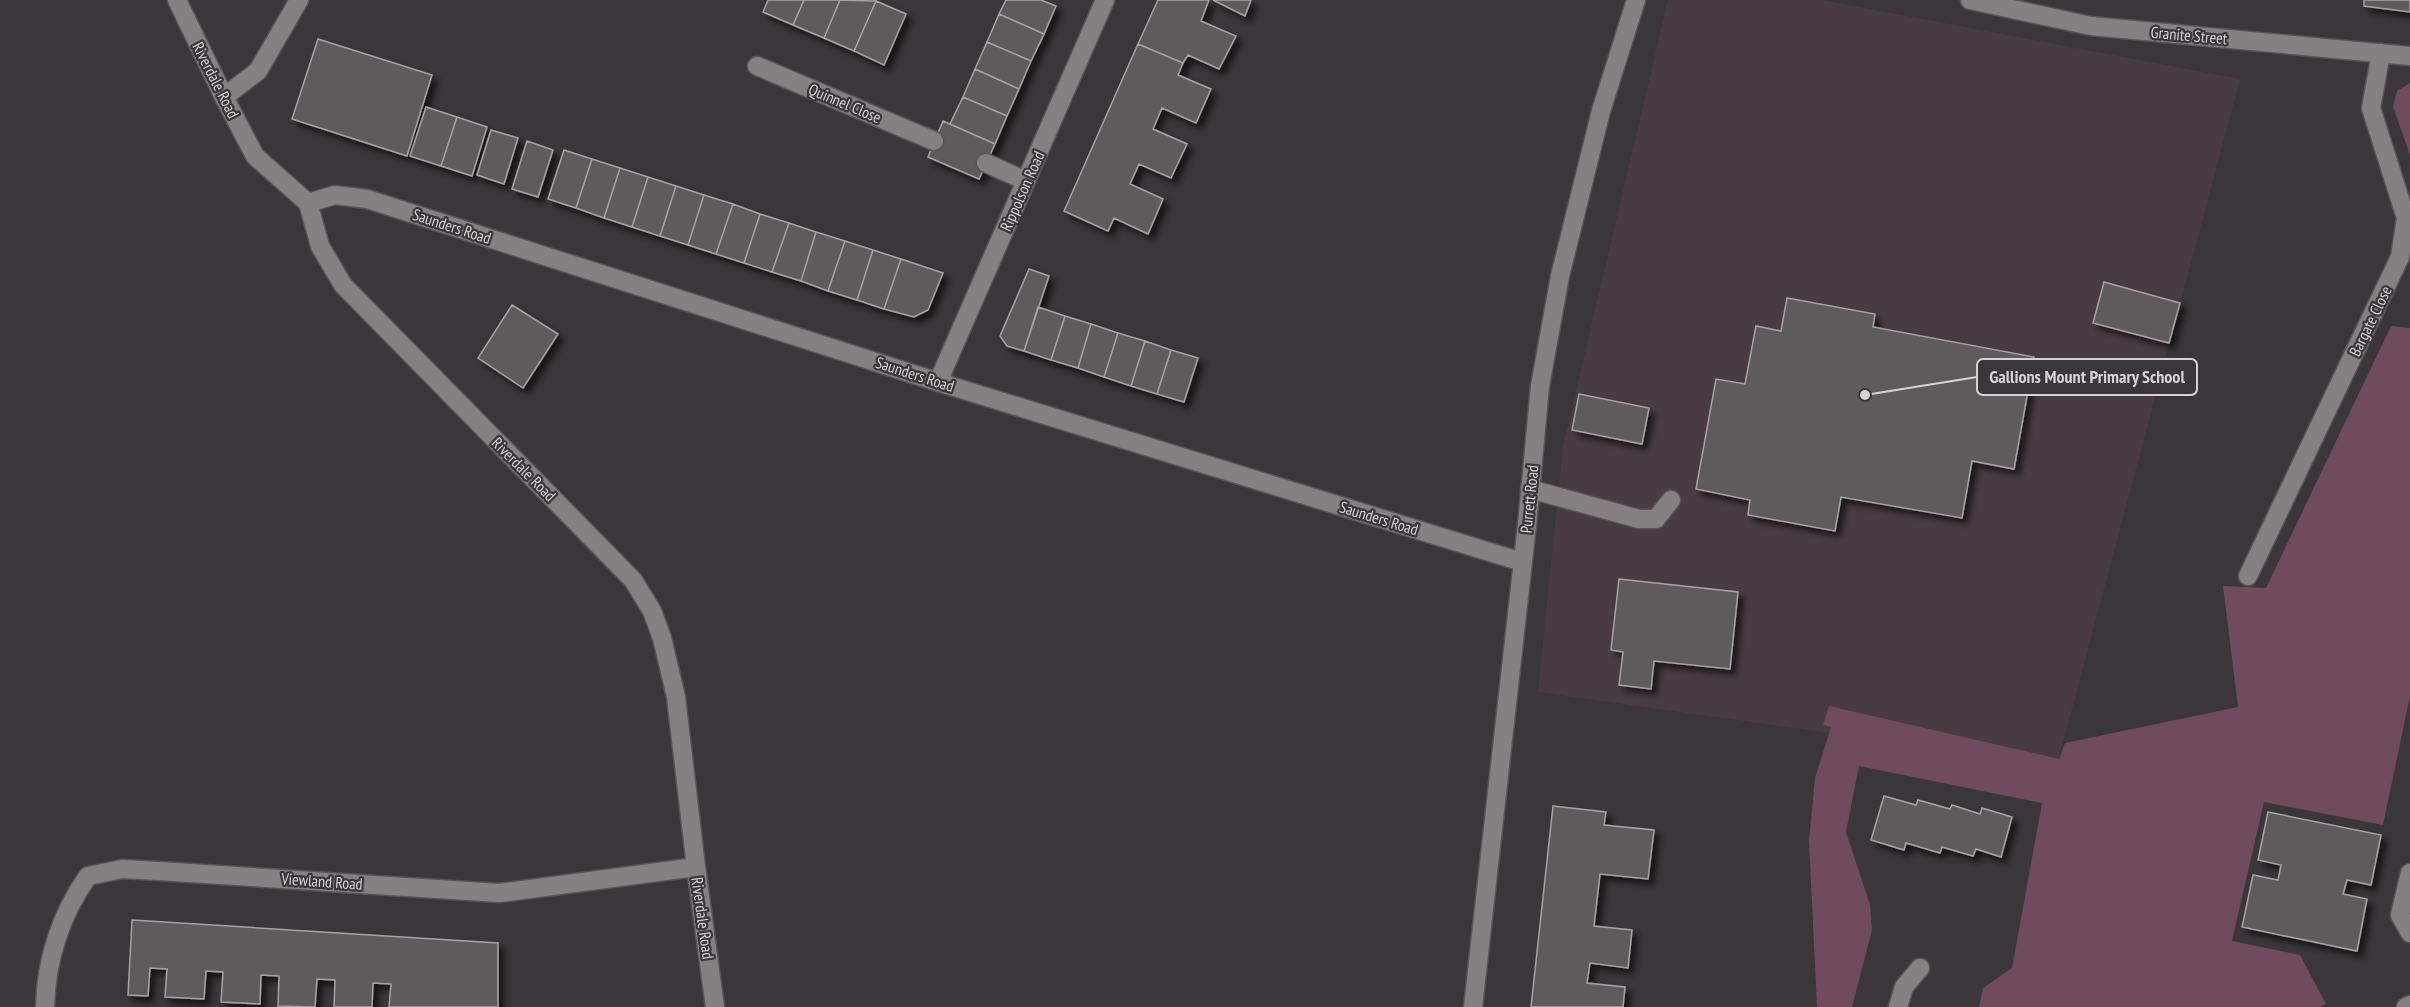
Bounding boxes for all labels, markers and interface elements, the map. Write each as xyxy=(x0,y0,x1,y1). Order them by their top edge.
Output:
street label: Granite Street xyxy=(2150,22,2229,48)
street label: Riverdale Road xyxy=(188,39,244,121)
street label: Quinnel Close xyxy=(806,79,884,127)
street label: Rippolson Road xyxy=(995,148,1049,234)
street label: Saunders Road xyxy=(410,204,494,248)
street label: Bargate Close xyxy=(2344,283,2396,359)
street label: Saunders Road xyxy=(873,352,957,396)
callout: Gallions Mount Primary School xyxy=(1977,359,2197,395)
text: Gallions Mount Primary School xyxy=(1989,365,2185,388)
street label: Riverdale Road xyxy=(488,433,560,505)
street label: Purrett Road xyxy=(1515,464,1543,534)
street label: Saunders Road xyxy=(1337,497,1421,539)
street label: Viewland Road xyxy=(280,868,363,894)
street label: Riverdale Road xyxy=(687,876,719,960)

